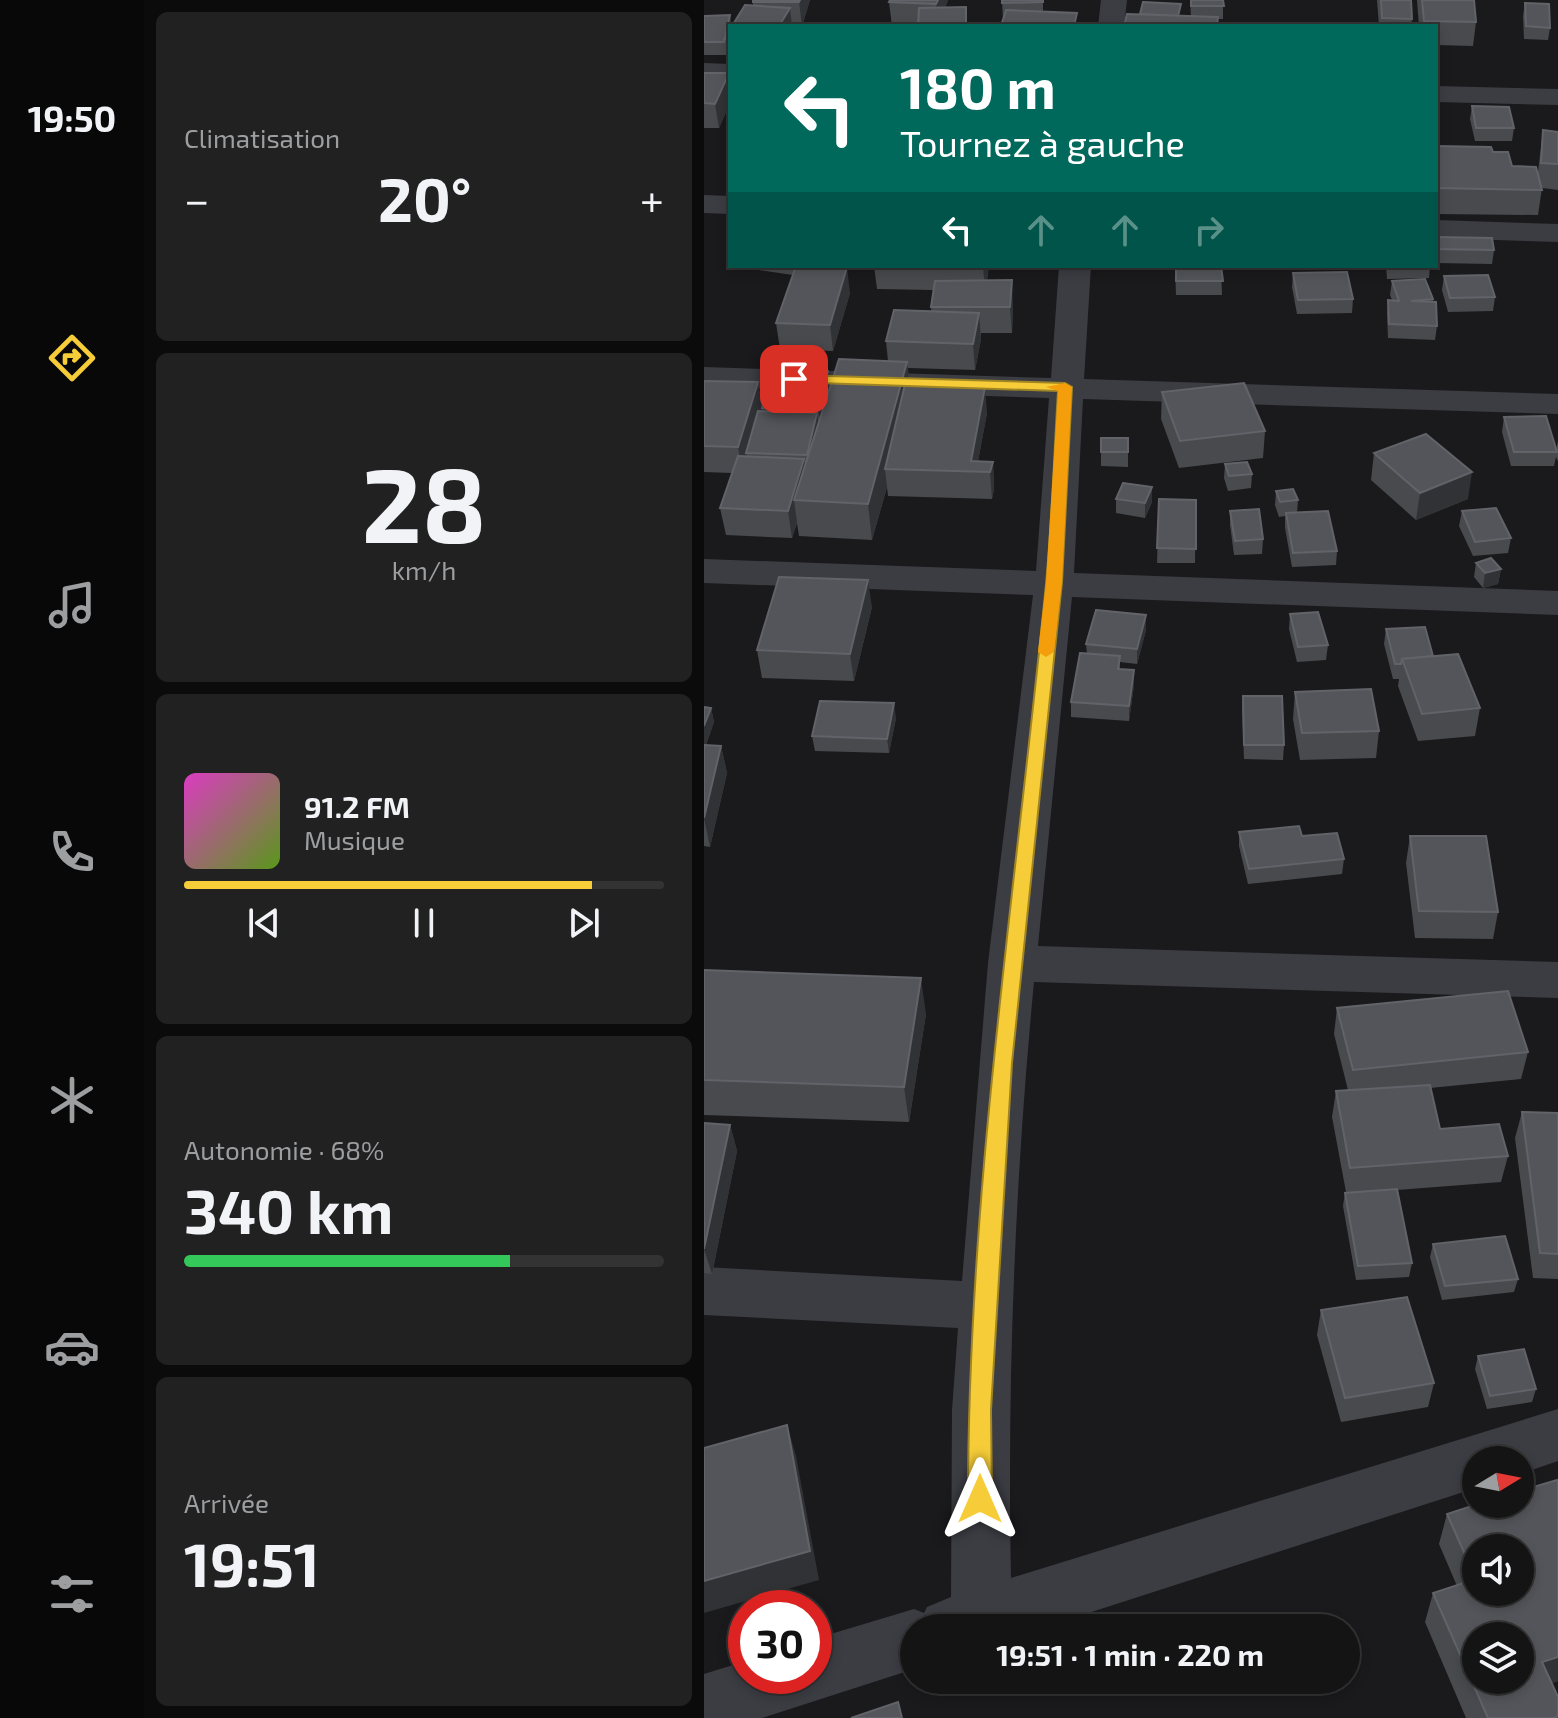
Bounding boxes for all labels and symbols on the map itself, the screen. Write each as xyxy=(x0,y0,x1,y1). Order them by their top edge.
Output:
pin xyxy=(760,345,828,413)
north arrow xyxy=(1462,1446,1534,1518)
position arrow xyxy=(938,1457,1022,1541)
speed limit sign: 30 xyxy=(728,1590,832,1694)

